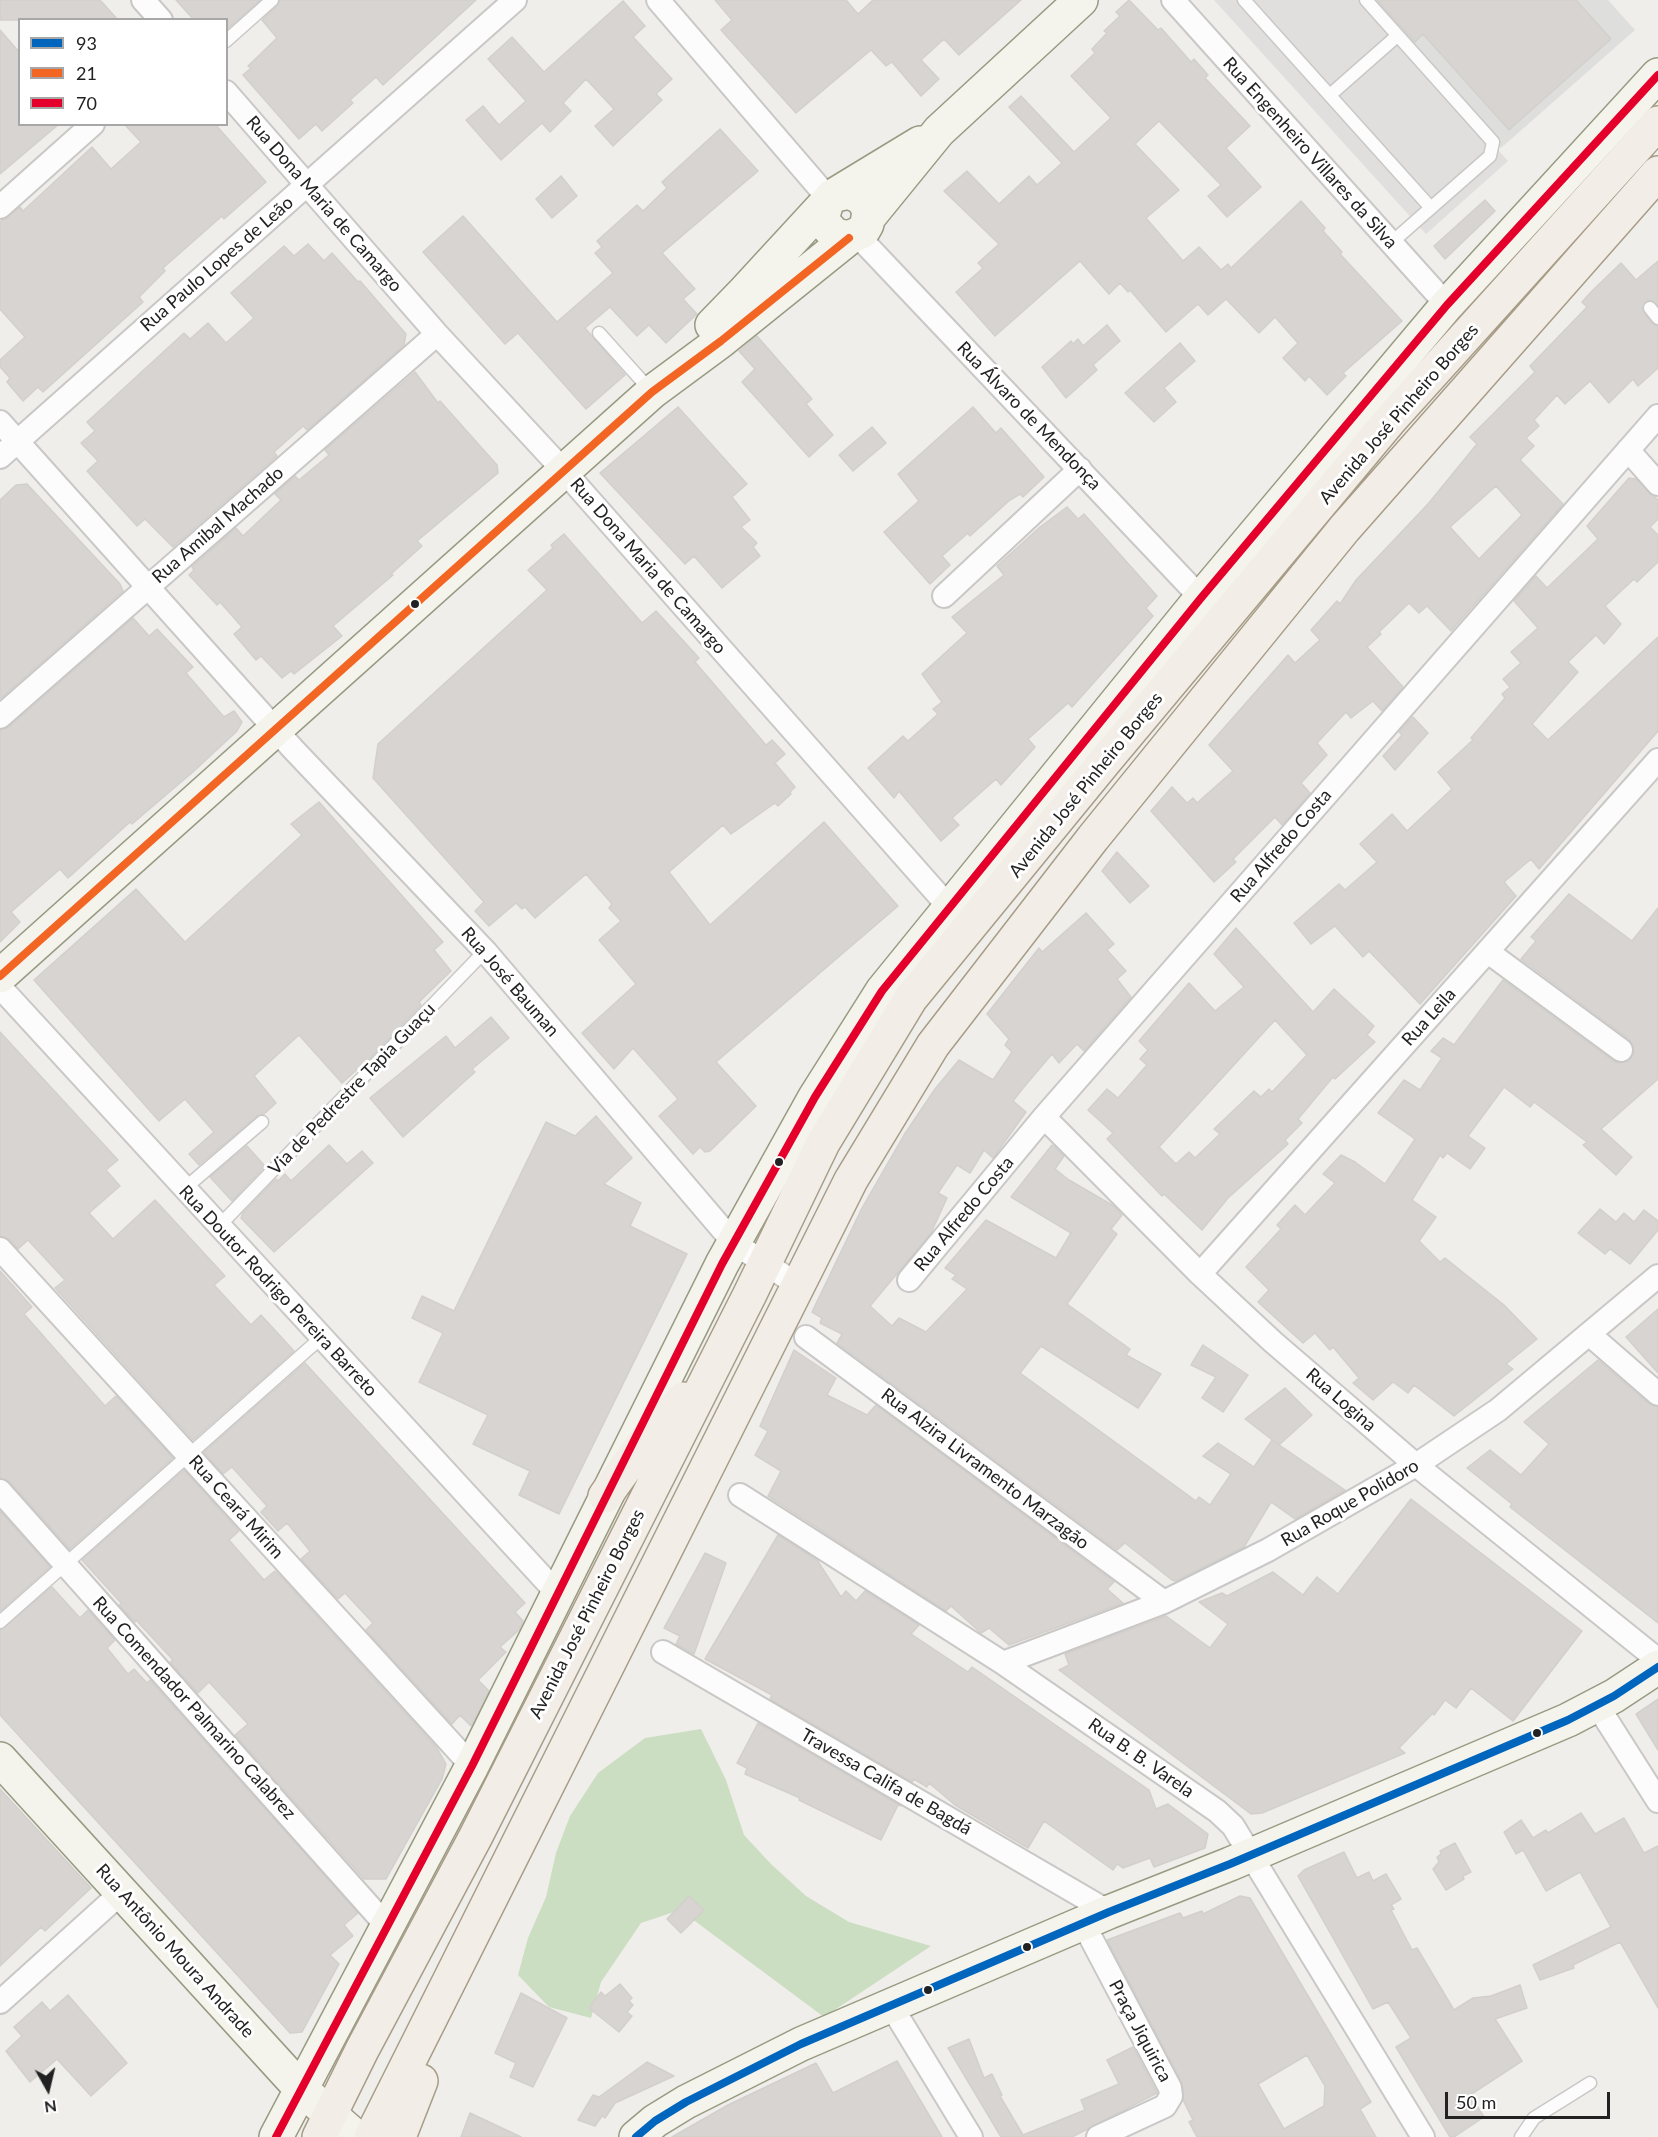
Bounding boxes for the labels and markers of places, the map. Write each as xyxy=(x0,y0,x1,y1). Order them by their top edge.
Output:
unlabelled marker xyxy=(409,598,421,610)
unlabelled marker xyxy=(773,1156,785,1168)
unlabelled marker xyxy=(1531,1727,1543,1739)
unlabelled marker xyxy=(1021,1941,1033,1953)
unlabelled marker xyxy=(922,1984,934,1996)

